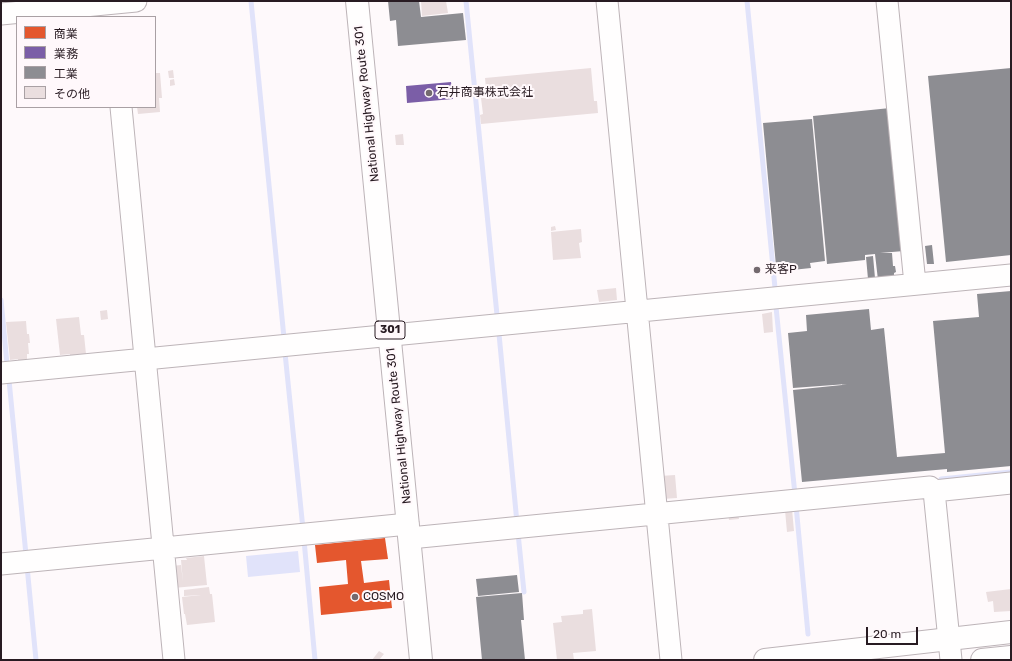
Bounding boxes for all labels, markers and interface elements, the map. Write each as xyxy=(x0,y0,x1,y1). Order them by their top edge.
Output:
legend xyxy=(16,16,156,108)
street label: National Highway Route 301 xyxy=(352,25,382,183)
text: 商業 xyxy=(54,27,78,41)
text: 業務 xyxy=(54,47,78,61)
text: 工業 xyxy=(54,67,78,81)
place label: 石井商事株式会社 xyxy=(437,86,533,100)
text: その他 xyxy=(54,87,90,101)
marker: 石井商事株式会社 xyxy=(424,88,434,98)
place label: 来客P xyxy=(765,263,797,277)
marker: 来客P xyxy=(752,265,762,275)
road number: 301 xyxy=(375,321,405,339)
street label: National Highway Route 301 xyxy=(384,347,414,505)
place label: COSMO xyxy=(363,590,404,604)
marker: COSMO xyxy=(350,592,360,602)
scale bar xyxy=(868,619,920,645)
text: 20 m xyxy=(873,627,901,641)

